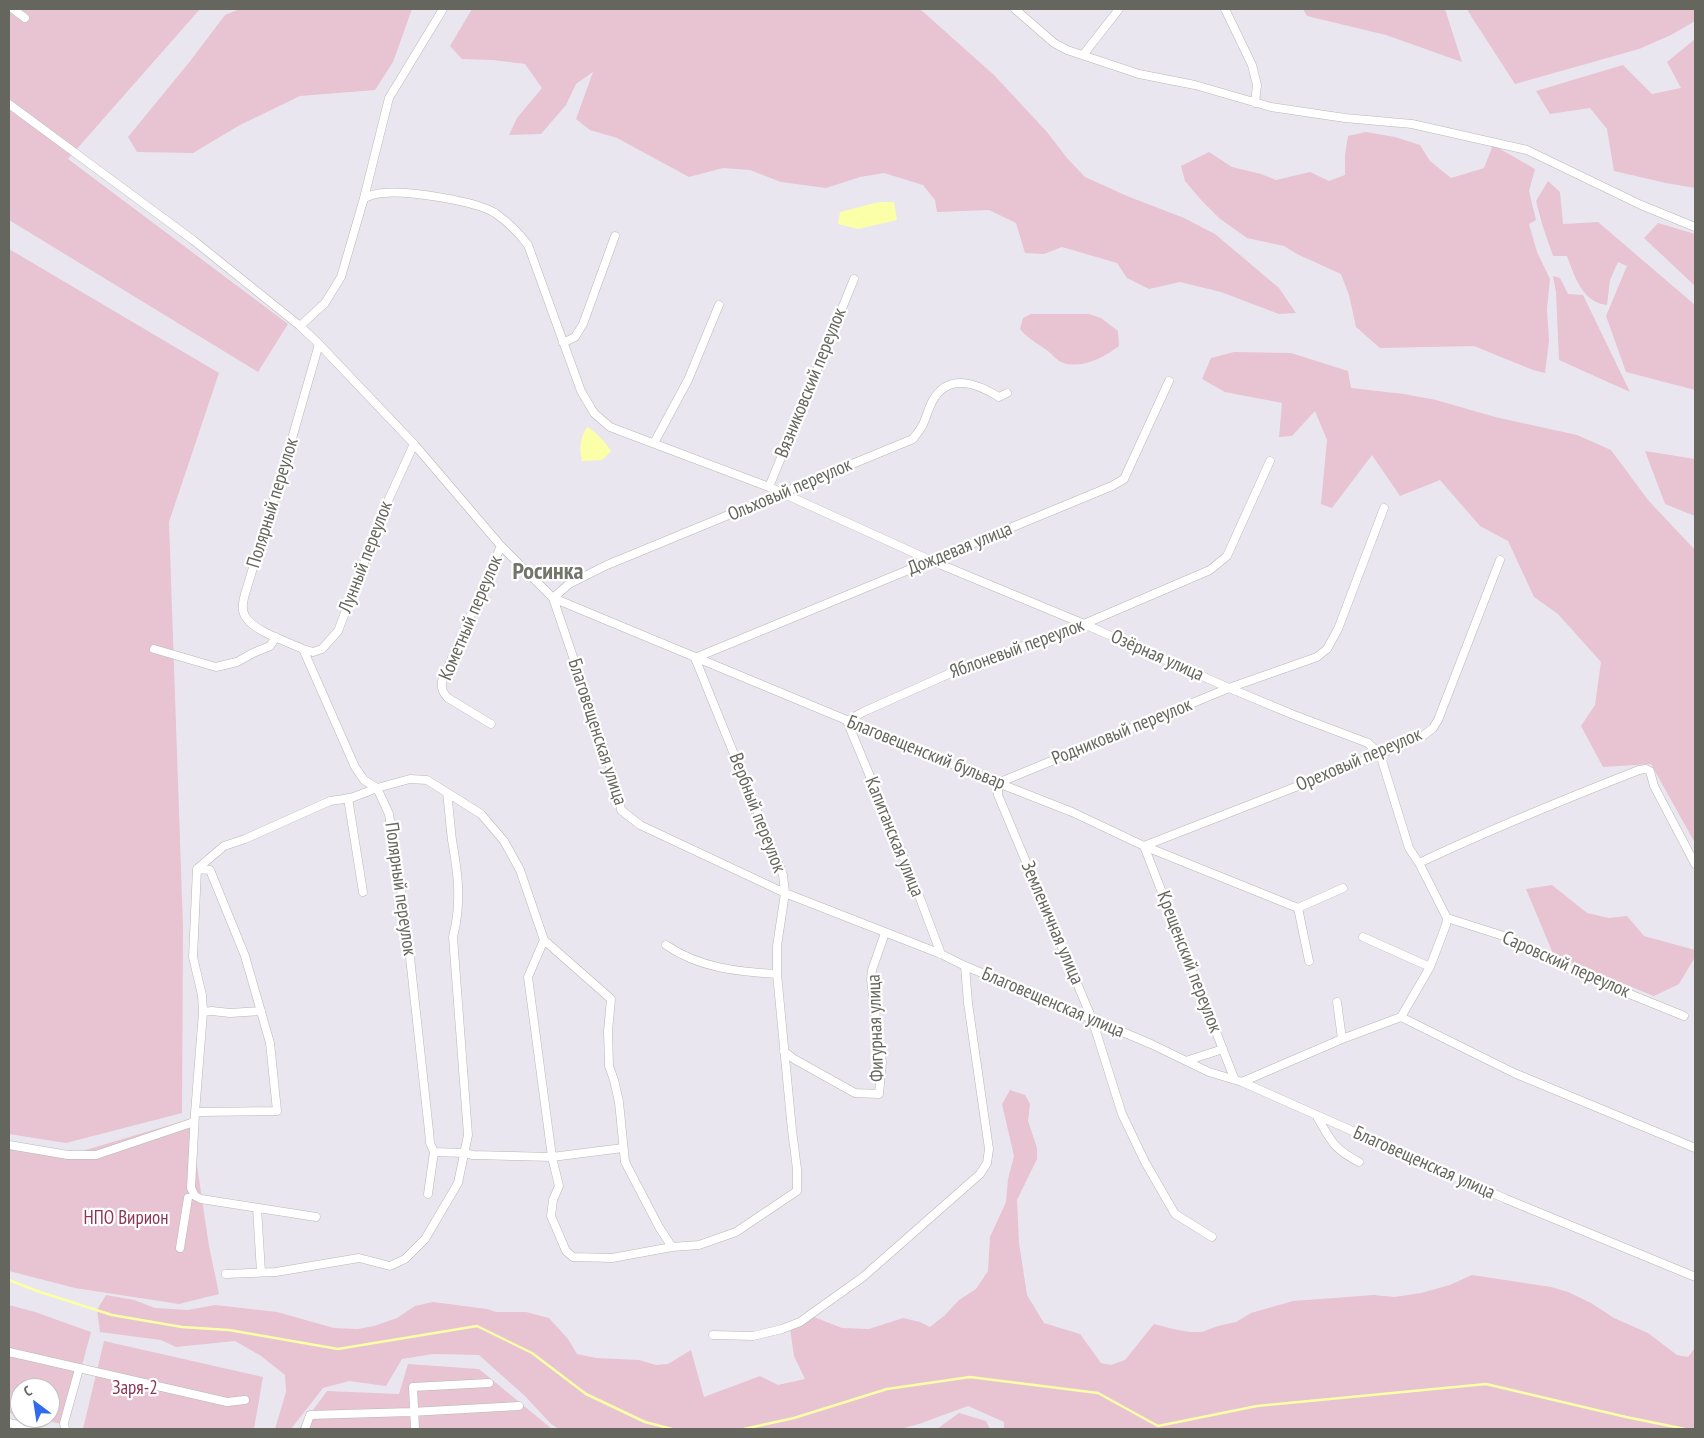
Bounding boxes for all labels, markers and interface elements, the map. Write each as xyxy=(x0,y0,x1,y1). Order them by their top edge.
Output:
street label: Вязниковский переулок xyxy=(771,305,851,461)
street label: Полярный переулок xyxy=(242,435,304,571)
street label: Ольховый переулок xyxy=(725,454,855,526)
street label: Лунный переулок xyxy=(334,498,398,616)
street label: Дождевая улица xyxy=(905,518,1015,580)
street label: Кометный переулок xyxy=(434,552,508,684)
district label: Росинка xyxy=(513,558,583,586)
street label: Яблоневый переулок xyxy=(947,614,1087,684)
street label: Озёрная улица xyxy=(1107,625,1207,687)
street label: Благовещенская улица xyxy=(563,656,631,808)
street label: Родниковый переулок xyxy=(1049,694,1195,770)
street label: Благовещенский бульвар xyxy=(844,711,1008,795)
street label: Ореховый переулок xyxy=(1293,723,1425,797)
street label: Вербный переулок xyxy=(724,750,790,876)
street label: Капитанская улица xyxy=(860,774,928,900)
street label: Полярный переулок xyxy=(379,821,421,957)
street label: Земленичная улица xyxy=(1016,858,1088,988)
street label: Крещенский переулок xyxy=(1151,888,1227,1036)
street label: Саровский переулок xyxy=(1499,927,1633,1003)
street label: Благовещенская улица xyxy=(978,963,1128,1043)
street label: Фигурная улица xyxy=(863,974,889,1082)
street label: Благовещенская улица xyxy=(1350,1122,1498,1204)
park label: НПО Вирион xyxy=(84,1208,168,1230)
north arrow xyxy=(10,1378,60,1428)
park label: Заря-2 xyxy=(112,1378,158,1400)
text: С xyxy=(20,1382,35,1400)

